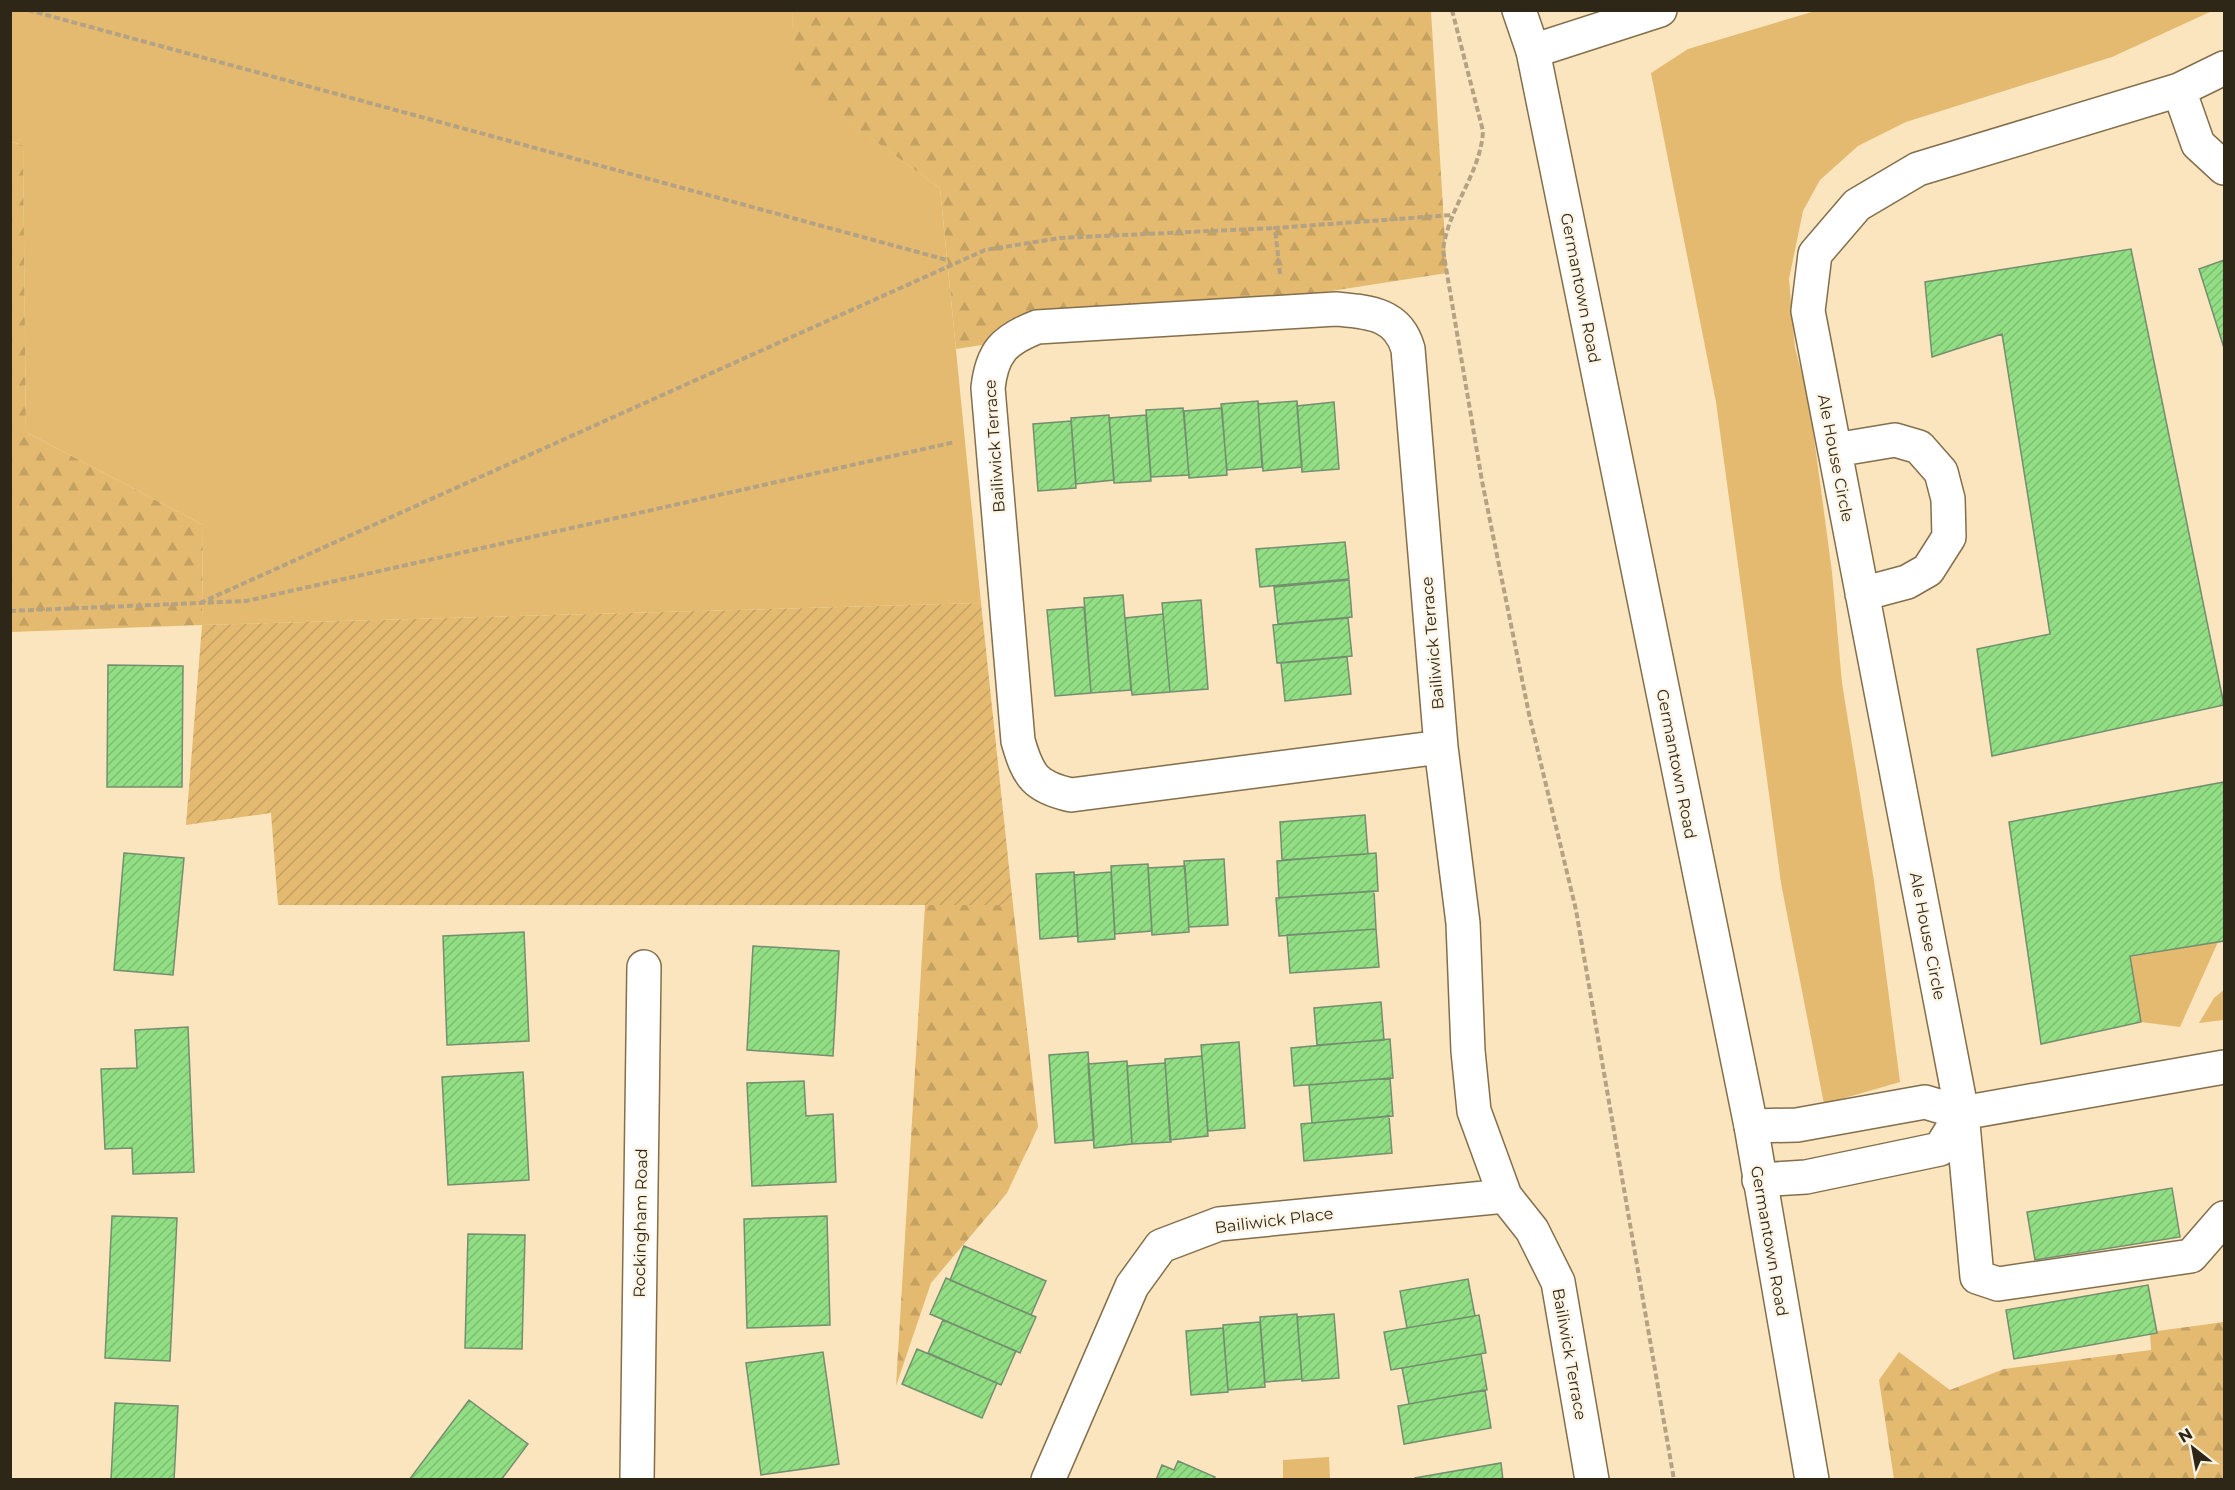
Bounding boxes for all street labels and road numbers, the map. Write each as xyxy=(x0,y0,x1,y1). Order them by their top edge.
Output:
street label: Germantown Road xyxy=(1557,211,1604,365)
street label: Bailiwick Terrace xyxy=(980,379,1009,513)
street label: Ale House Circle xyxy=(1814,393,1857,524)
street label: Bailiwick Terrace xyxy=(1417,576,1448,710)
street label: Germantown Road xyxy=(1653,687,1700,841)
street label: Ale House Circle xyxy=(1906,871,1949,1002)
street label: Rockingham Road xyxy=(630,1148,651,1298)
street label: Germantown Road xyxy=(1747,1164,1792,1318)
street label: Bailiwick Place xyxy=(1214,1204,1334,1237)
street label: Bailiwick Terrace xyxy=(1549,1287,1590,1421)

